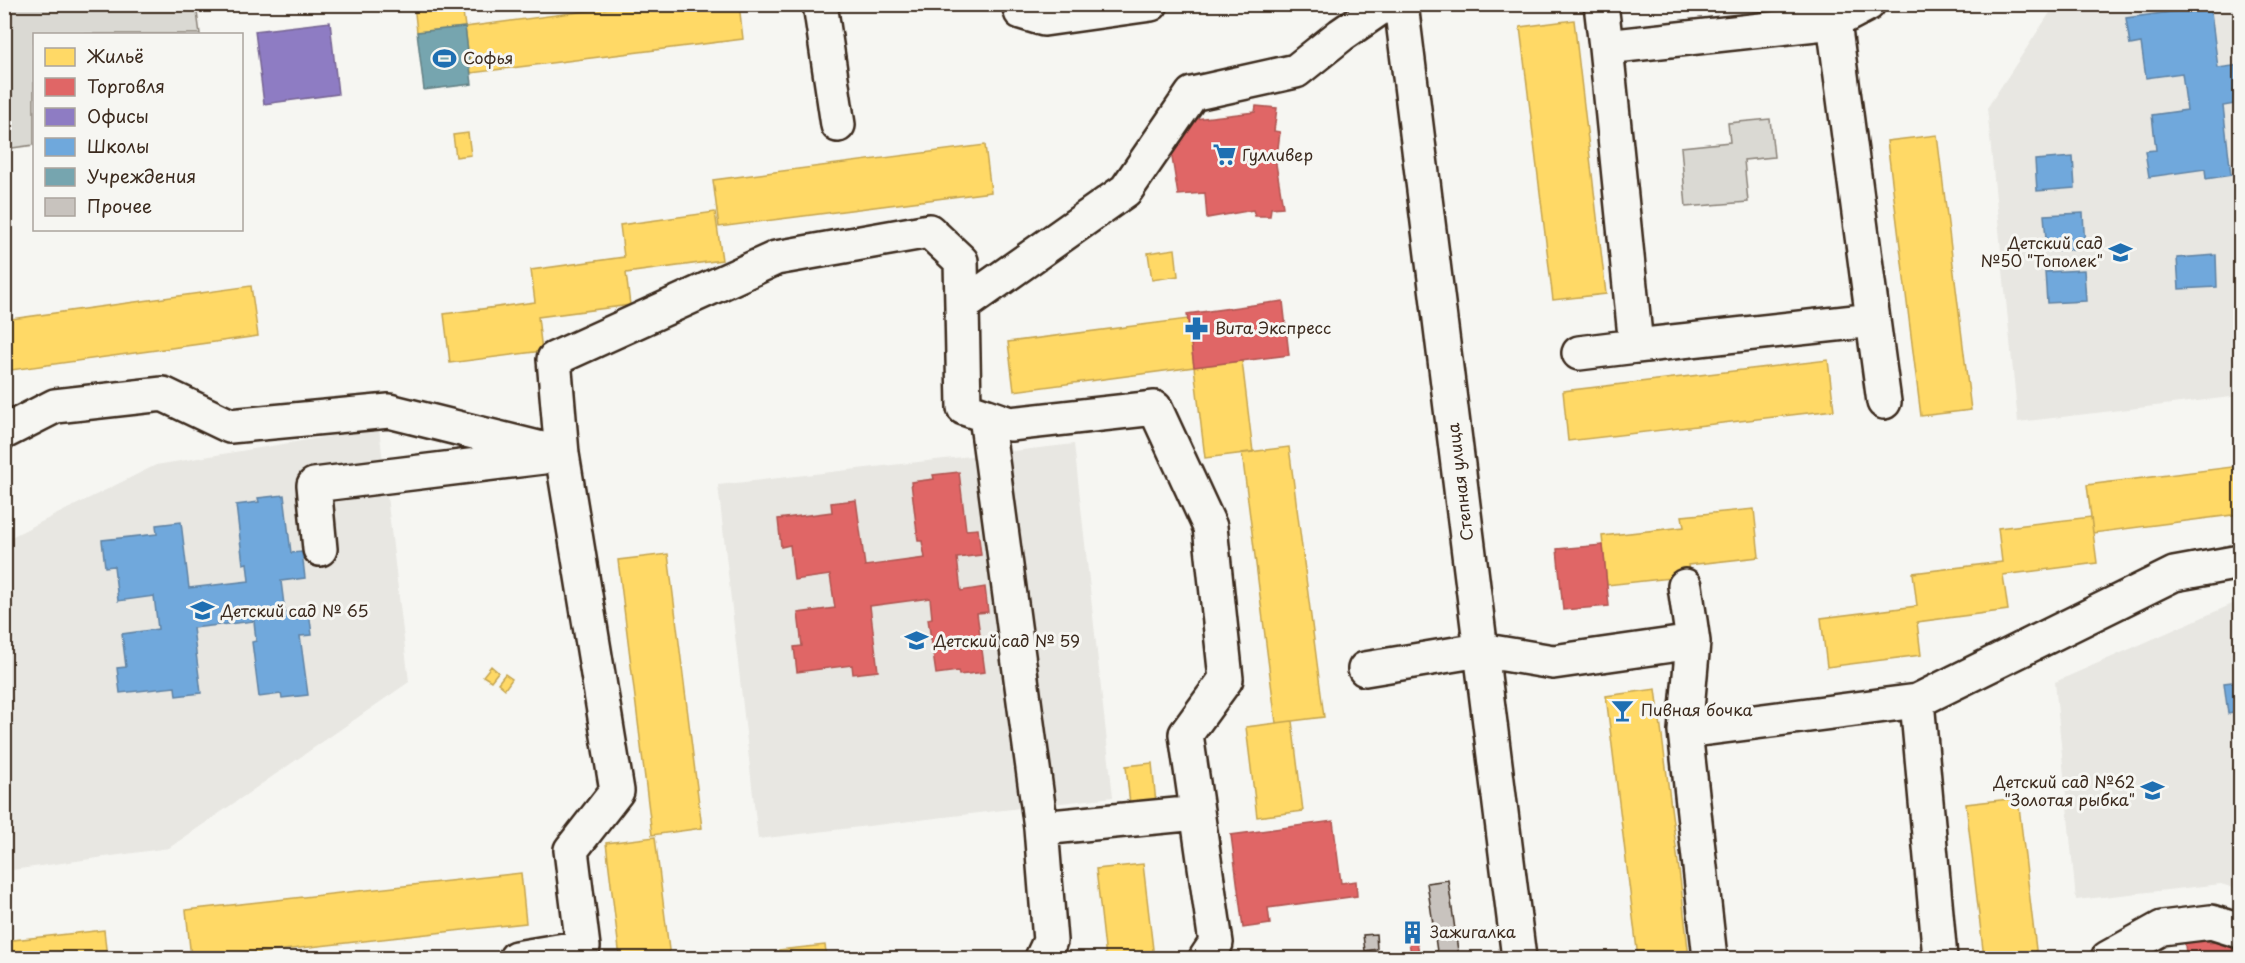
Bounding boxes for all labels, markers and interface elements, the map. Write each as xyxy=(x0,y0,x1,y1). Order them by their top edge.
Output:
legend xyxy=(33,33,243,231)
text: Жильё xyxy=(86,42,144,69)
sports icon: Софья xyxy=(432,45,458,71)
place label: Софья xyxy=(463,45,513,69)
text: Торговля xyxy=(87,72,165,99)
text: Офисы xyxy=(87,102,149,129)
text: Школы xyxy=(87,132,150,159)
supermarket icon: Гулливер xyxy=(1211,142,1237,168)
place label: Гулливер xyxy=(1242,142,1313,166)
text: Учреждения xyxy=(87,162,196,189)
text: Прочее xyxy=(87,192,152,219)
place label: Детский сад №50 "Тополек" xyxy=(1980,230,2103,272)
school or university icon: Детский сад №50 "Тополек" xyxy=(2108,239,2134,265)
pharmacy icon: Вита Экспресс xyxy=(1184,315,1210,341)
place label: Вита Экспресс xyxy=(1215,315,1331,339)
street label: Степная улица xyxy=(1440,422,1478,542)
school or university icon: Детский сад № 65 xyxy=(190,598,216,624)
place label: Детский сад № 65 xyxy=(220,598,368,622)
school or university icon: Детский сад № 59 xyxy=(903,628,929,654)
place label: Детский сад № 59 xyxy=(933,628,1080,652)
bar icon: Пивная бочка xyxy=(1610,697,1636,723)
place label: Пивная бочка xyxy=(1641,697,1753,721)
place label: Детский сад №62 "Золотая рыбка" xyxy=(1993,769,2135,811)
school or university icon: Детский сад №62 "Золотая рыбка" xyxy=(2140,778,2166,804)
building icon: Зажигалка xyxy=(1399,919,1425,945)
place label: Зажигалка xyxy=(1430,919,1516,943)

